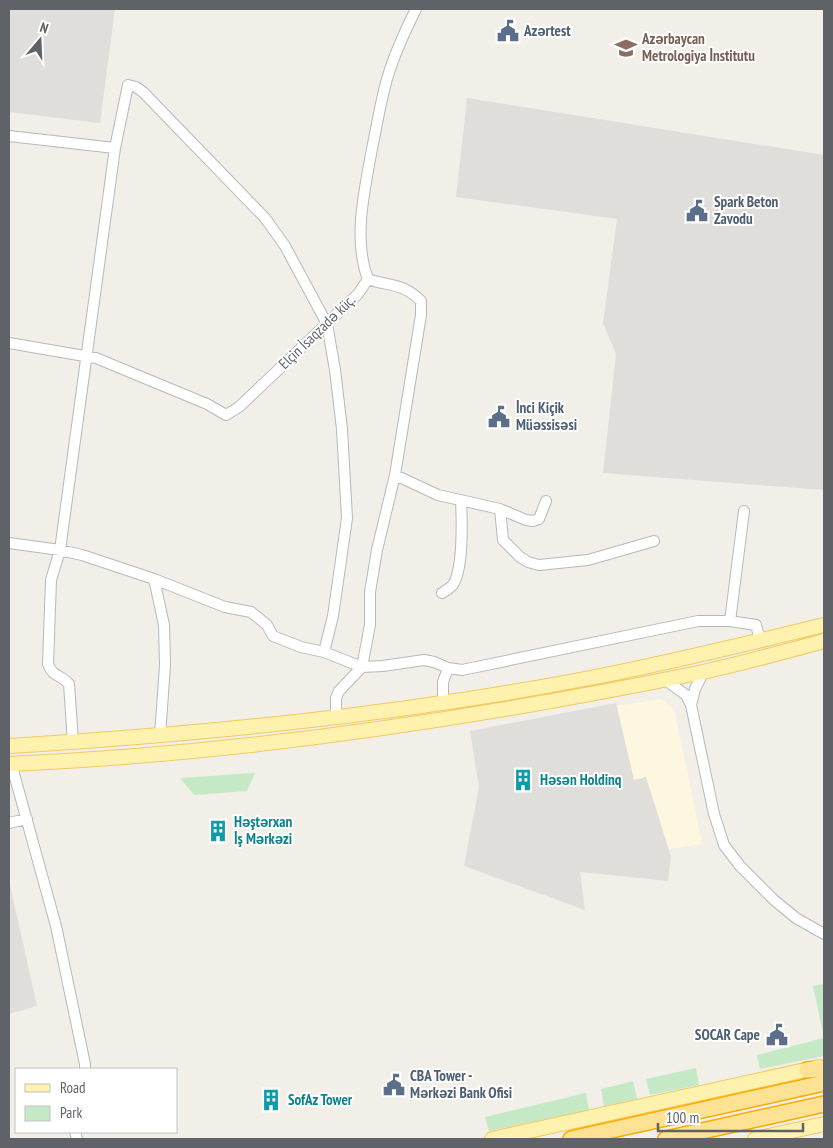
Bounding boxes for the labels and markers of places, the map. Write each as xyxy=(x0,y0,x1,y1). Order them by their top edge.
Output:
public building icon: Azərtest xyxy=(495,18,521,44)
place label: Azərtest xyxy=(523,21,571,40)
place label: Azərbaycan Metrologiya İnstitutu xyxy=(641,29,755,65)
school or university icon: Azərbaycan Metrologiya İnstitutu xyxy=(613,35,639,61)
place label: Spark Beton Zavodu xyxy=(714,192,779,228)
public building icon: Spark Beton Zavodu xyxy=(684,198,710,224)
place label: İnci Kiçik Müəssisəsi xyxy=(516,398,577,434)
public building icon: İnci Kiçik Müəssisəsi xyxy=(486,404,512,430)
building icon: Həsən Holdinq xyxy=(510,767,536,793)
place label: Həsən Holdinq xyxy=(540,770,622,789)
place label: Həştərxan İş Mərkəzi xyxy=(234,812,292,848)
building icon: Həştərxan İş Mərkəzi xyxy=(205,818,231,844)
public building icon: SOCAR Cape xyxy=(764,1022,790,1048)
place label: SOCAR Cape xyxy=(695,1025,760,1044)
place label: CBA Tower - Mərkəzi Bank Ofisi xyxy=(410,1066,512,1102)
public building icon: CBA Tower - Mərkəzi Bank Ofisi xyxy=(381,1072,407,1098)
building icon: SofAz Tower xyxy=(258,1087,284,1113)
place label: SofAz Tower xyxy=(288,1090,353,1109)

